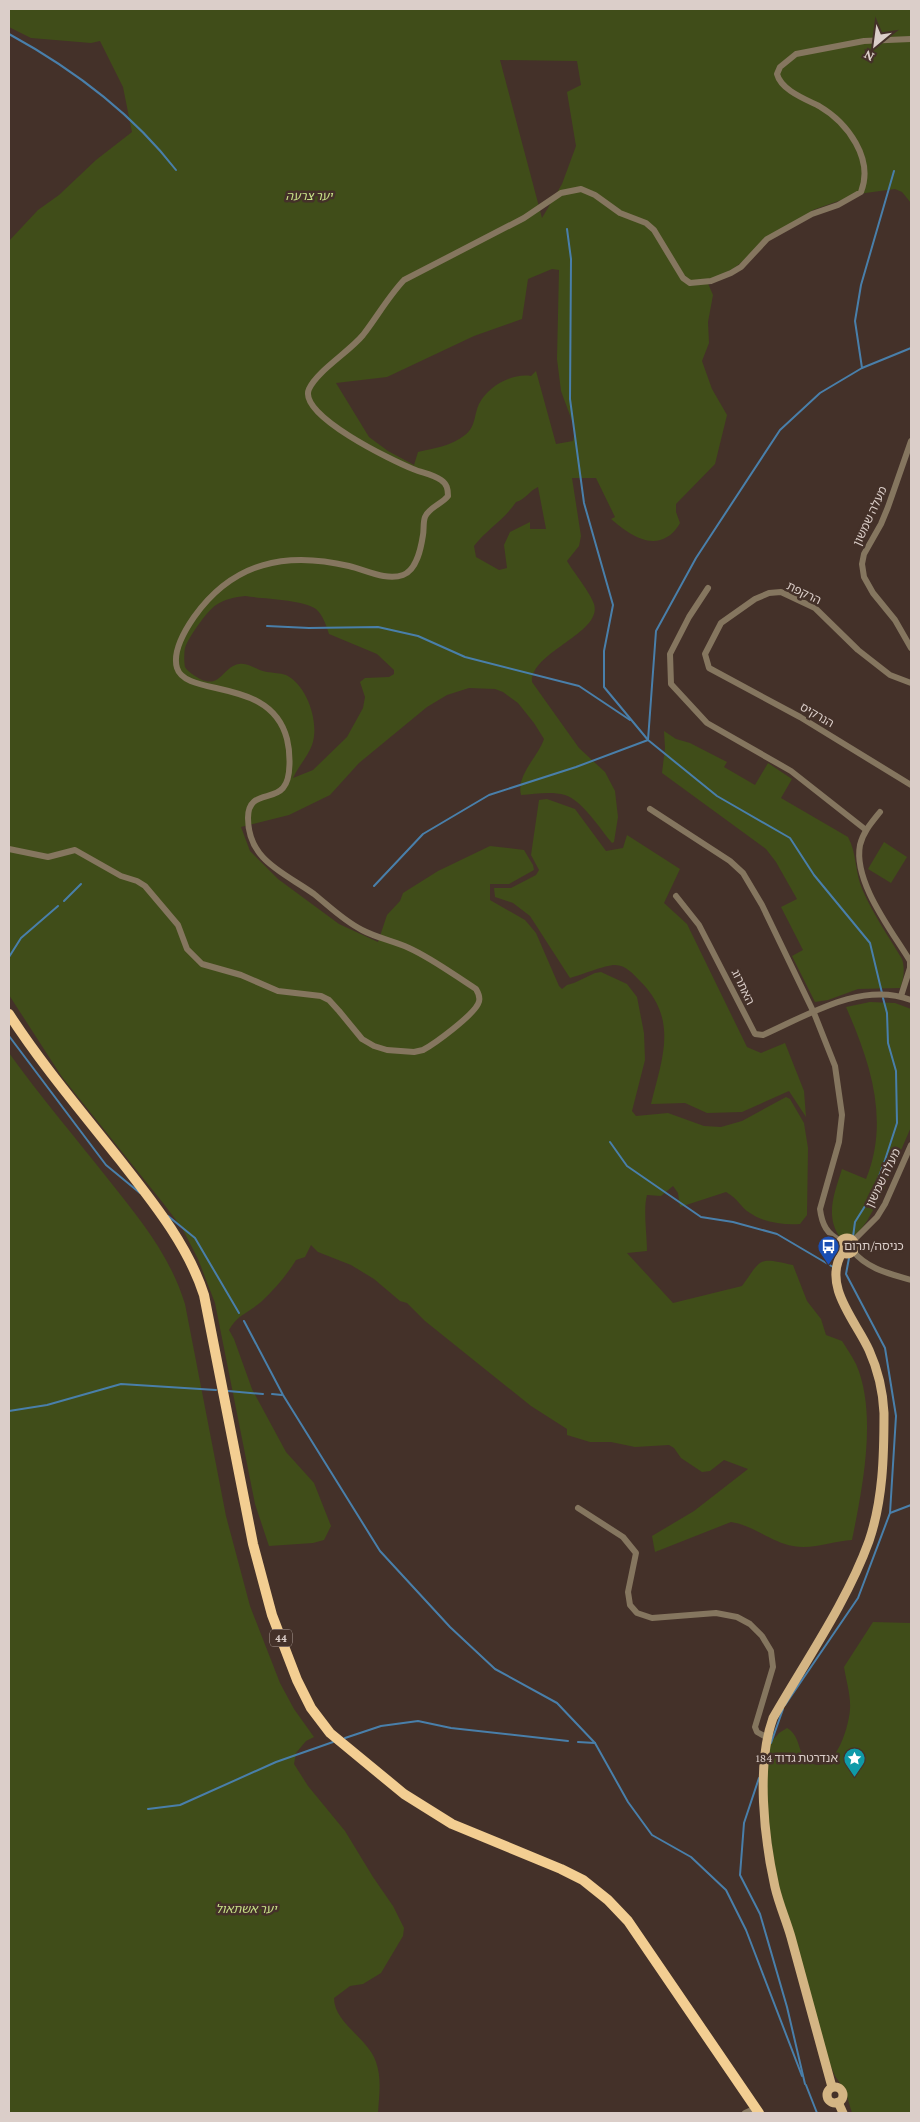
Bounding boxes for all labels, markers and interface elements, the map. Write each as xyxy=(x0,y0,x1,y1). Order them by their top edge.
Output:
north arrow xyxy=(850,20,900,70)
text: N xyxy=(860,47,877,66)
park label: יער צרעה xyxy=(286,189,334,203)
street label: מעלה שמשון xyxy=(850,484,890,548)
street label: הרקפת xyxy=(784,579,824,607)
street label: הנרקיס xyxy=(797,700,837,730)
street label: האתרוג xyxy=(728,967,758,1007)
street label: מעלה שמשון xyxy=(863,1146,903,1210)
bus stop icon: כניסה/תרום xyxy=(816,1234,840,1265)
place label: כניסה/תרום xyxy=(844,1239,904,1253)
road number: 44 xyxy=(270,1630,292,1646)
place icon: אנדרטת גדוד 184 xyxy=(842,1746,866,1777)
place label: אנדרטת גדוד 184 xyxy=(756,1751,838,1765)
park label: יער אשתאול xyxy=(216,1902,278,1916)

